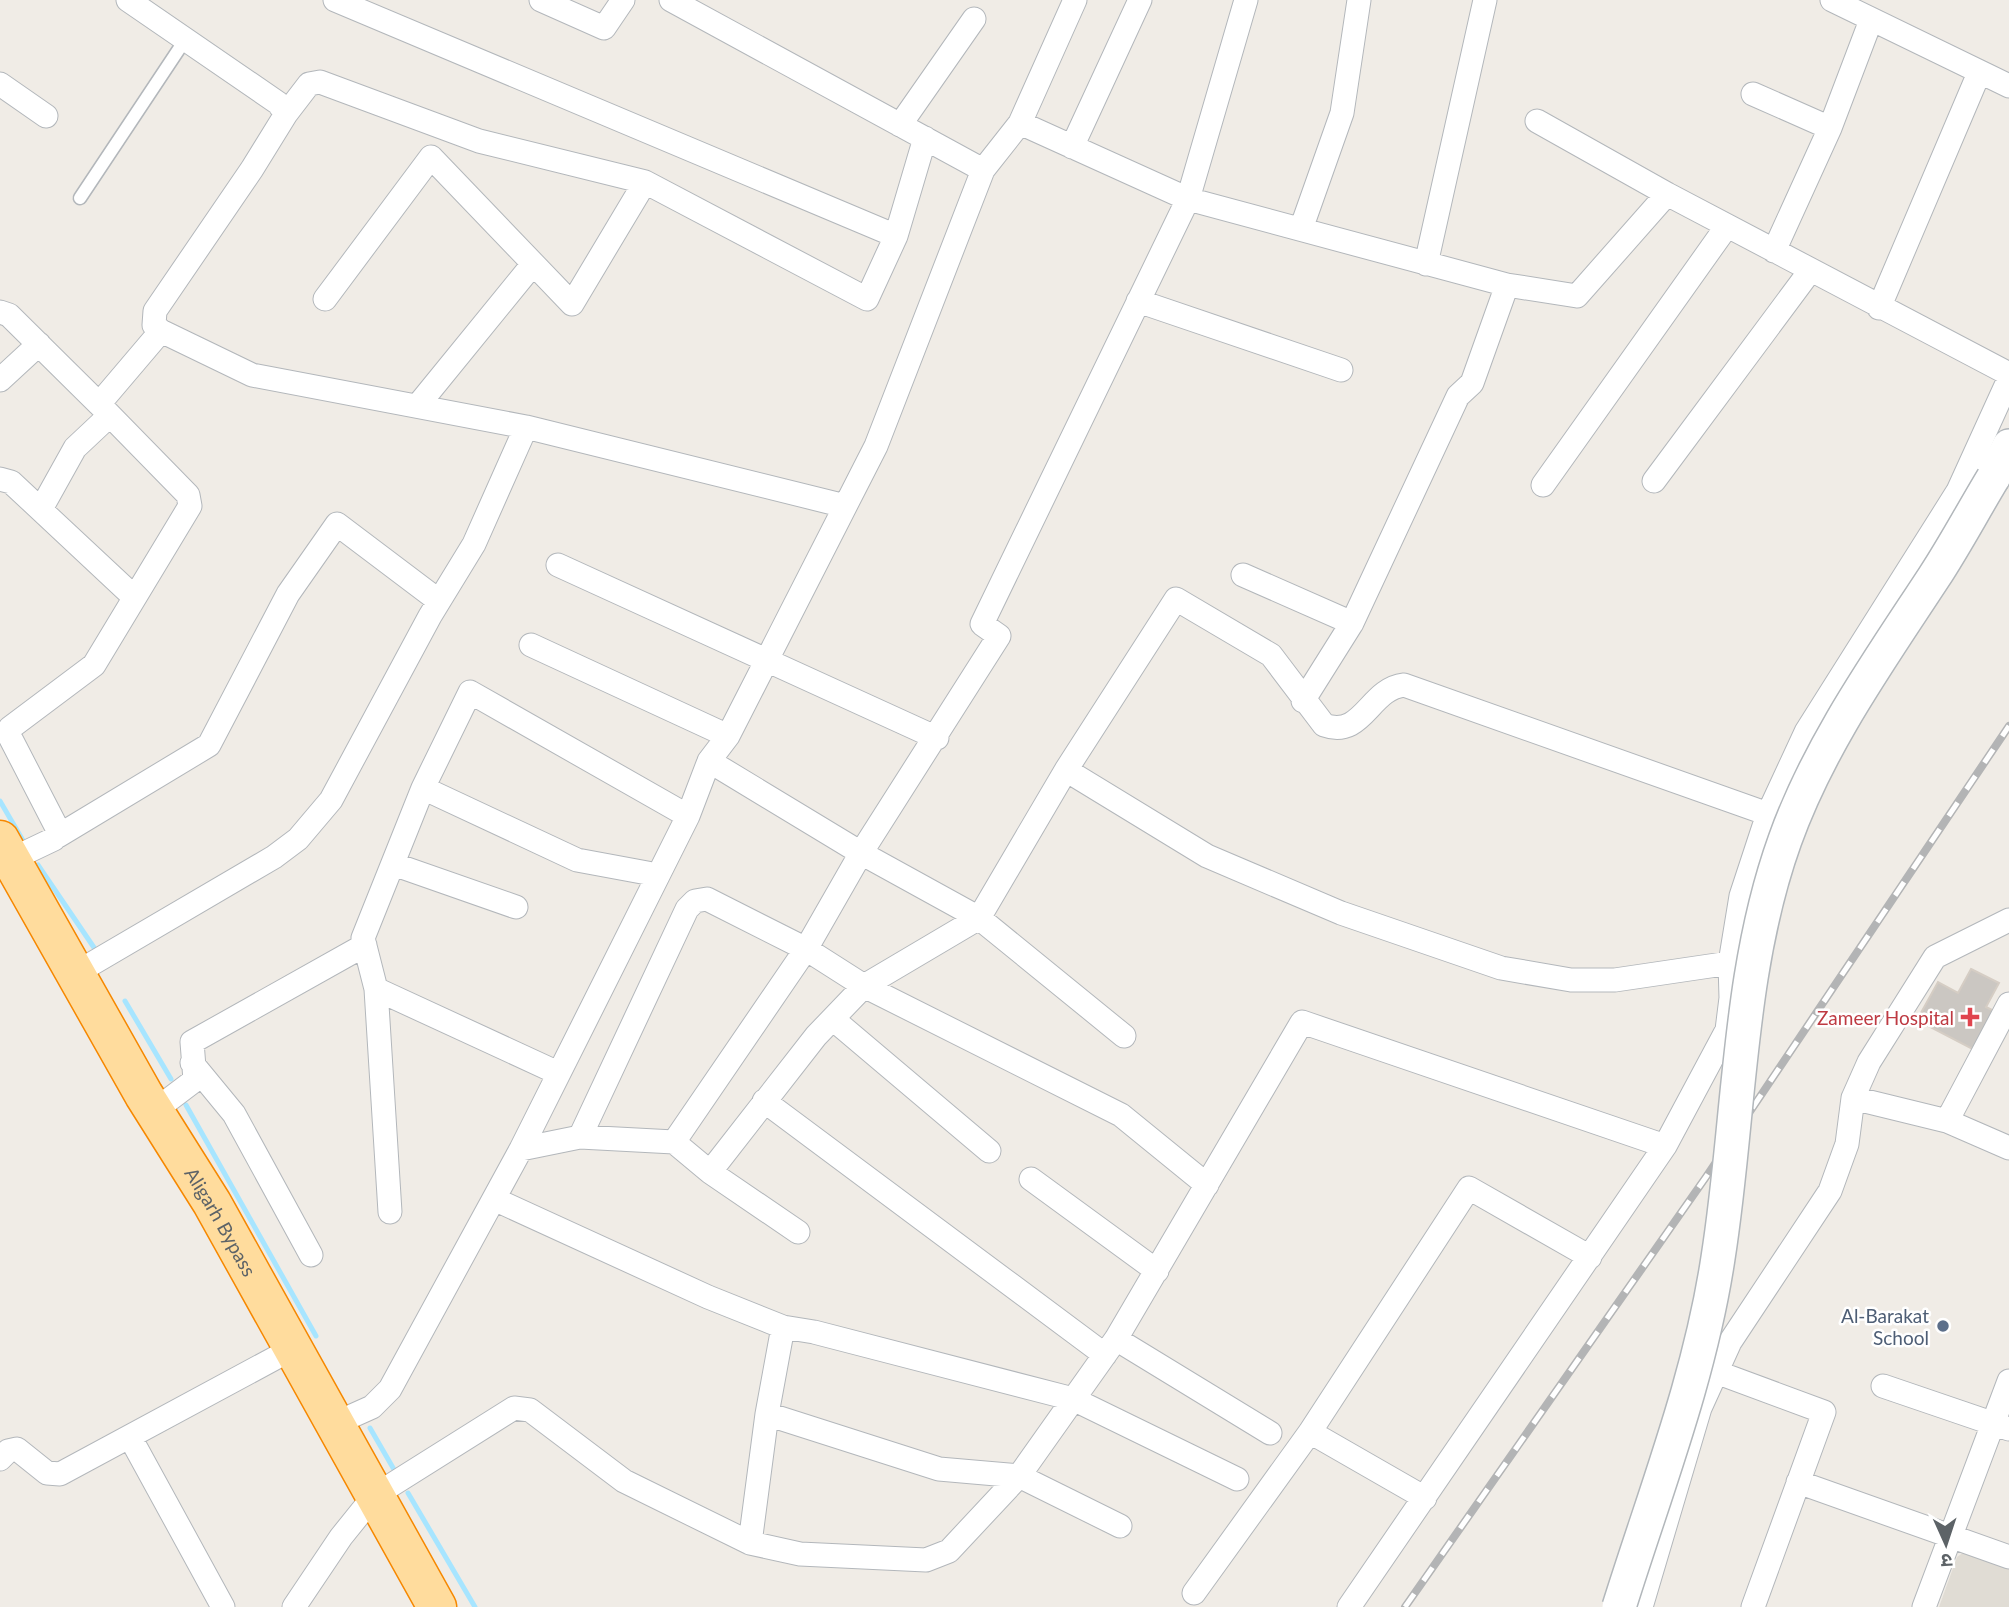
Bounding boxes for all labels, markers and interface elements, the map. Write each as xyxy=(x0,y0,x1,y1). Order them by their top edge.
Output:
place label: Zameer Hospital xyxy=(1817,1006,1954,1029)
marker: Zameer Hospital xyxy=(1960,1007,1980,1027)
street label: Aligarh Bypass xyxy=(181,1163,262,1280)
place label: Al-Barakat School xyxy=(1841,1304,1929,1349)
marker: Al-Barakat School xyxy=(1935,1318,1951,1334)
north arrow xyxy=(1911,1509,1981,1579)
text: उ xyxy=(1940,1550,1953,1573)

